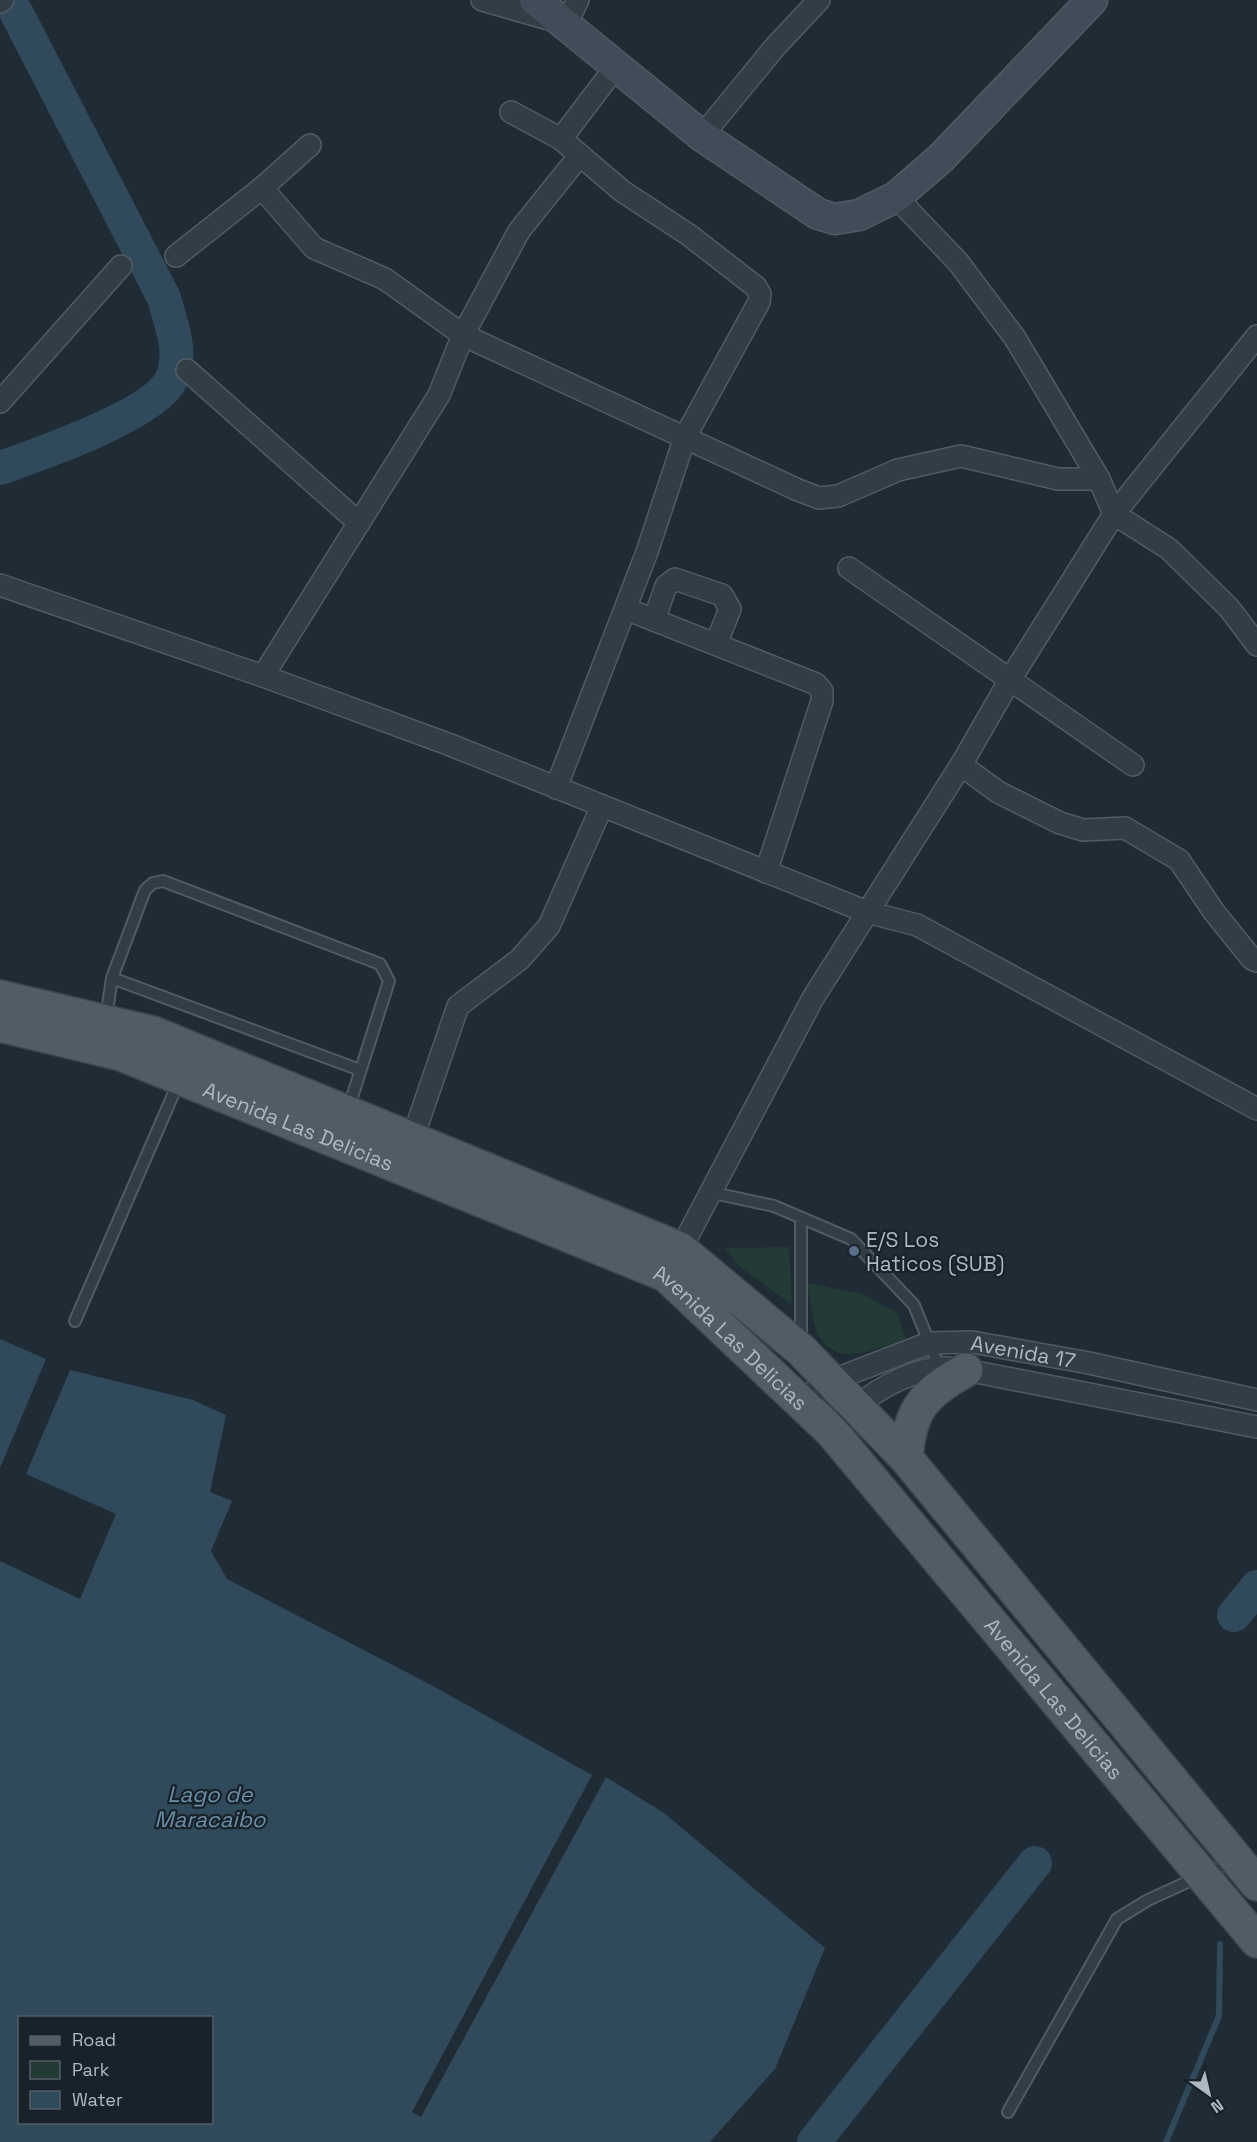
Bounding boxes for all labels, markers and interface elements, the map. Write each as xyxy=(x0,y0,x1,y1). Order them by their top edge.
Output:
street label: Avenida Las Delicias xyxy=(200,1075,398,1177)
place label: E/S Los Haticos (SUB) xyxy=(866,1226,1004,1277)
marker: E/S Los Haticos (SUB) xyxy=(847,1244,861,1258)
street label: Avenida Las Delicias xyxy=(650,1258,814,1416)
street label: Avenida 17 xyxy=(969,1329,1078,1374)
street label: Avenida Las Delicias xyxy=(979,1612,1130,1785)
water label: Lago de Maracaibo xyxy=(155,1780,267,1833)
legend xyxy=(18,2016,213,2124)
text: Road xyxy=(72,2028,116,2051)
text: Park xyxy=(72,2058,110,2081)
north arrow xyxy=(1179,2064,1239,2124)
text: Water xyxy=(72,2088,123,2111)
text: N xyxy=(1207,2094,1227,2118)

